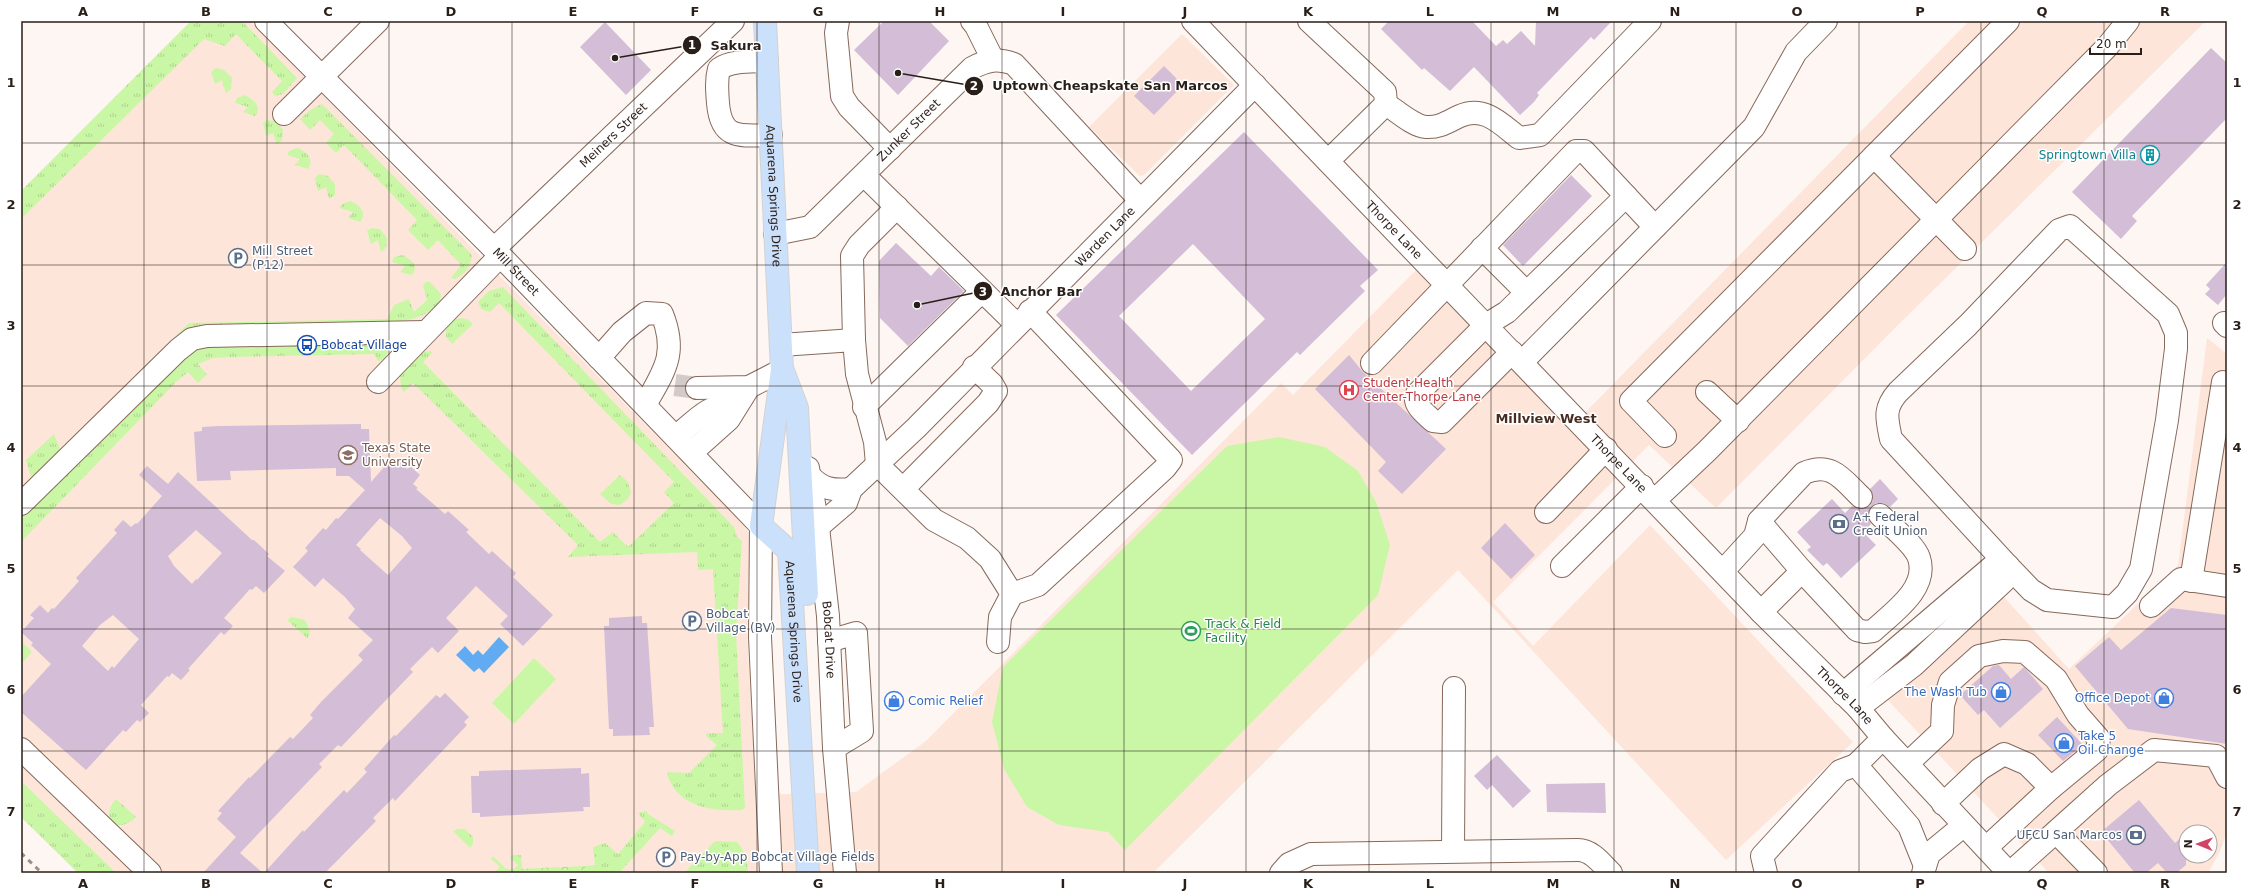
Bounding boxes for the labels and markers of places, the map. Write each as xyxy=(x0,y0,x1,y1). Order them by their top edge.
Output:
callout: Sakura xyxy=(682,33,769,58)
callout: Uptown Cheapskate San Marcos xyxy=(964,73,1236,98)
building icon: Springtown Villa xyxy=(2139,144,2161,166)
place label: Springtown Villa xyxy=(2039,148,2136,162)
place label: Mill Street (P12) xyxy=(252,244,313,272)
parking icon: Mill Street (P12) xyxy=(227,247,249,269)
callout: Anchor Bar xyxy=(973,279,1090,304)
bus stop icon: Bobcat Village xyxy=(296,334,318,356)
place label: Bobcat Village xyxy=(321,338,407,352)
place label: Student Health Center-Thorpe Lane xyxy=(1363,376,1481,404)
hospital icon: Student Health Center-Thorpe Lane xyxy=(1338,379,1360,401)
place label: Texas State University xyxy=(361,441,431,469)
school or university icon: Texas State University xyxy=(337,444,359,466)
place label: A+ Federal Credit Union xyxy=(1853,510,1928,538)
bank icon: A+ Federal Credit Union xyxy=(1828,513,1850,535)
place label: Bobcat Village (BV) xyxy=(706,607,776,635)
parking icon: Bobcat Village (BV) xyxy=(681,610,703,632)
place label: Track & Field Facility xyxy=(1204,617,1281,645)
sports icon: Track & Field Facility xyxy=(1180,620,1202,642)
shop icon: The Wash Tub xyxy=(1990,681,2012,703)
place label: The Wash Tub xyxy=(1903,685,1987,699)
shop icon: Office Depot xyxy=(2153,687,2175,709)
shop icon: Comic Relief xyxy=(883,690,905,712)
place label: Office Depot xyxy=(2075,691,2150,705)
place label: Comic Relief xyxy=(908,694,983,708)
place label: Take 5 Oil Change xyxy=(2077,729,2144,757)
shop icon: Take 5 Oil Change xyxy=(2053,732,2075,754)
bank icon: UFCU San Marcos xyxy=(2125,824,2147,846)
place label: UFCU San Marcos xyxy=(2016,828,2122,842)
parking icon: Pay-by-App Bobcat Village Fields xyxy=(655,846,677,868)
place label: Pay-by-App Bobcat Village Fields xyxy=(680,850,875,864)

